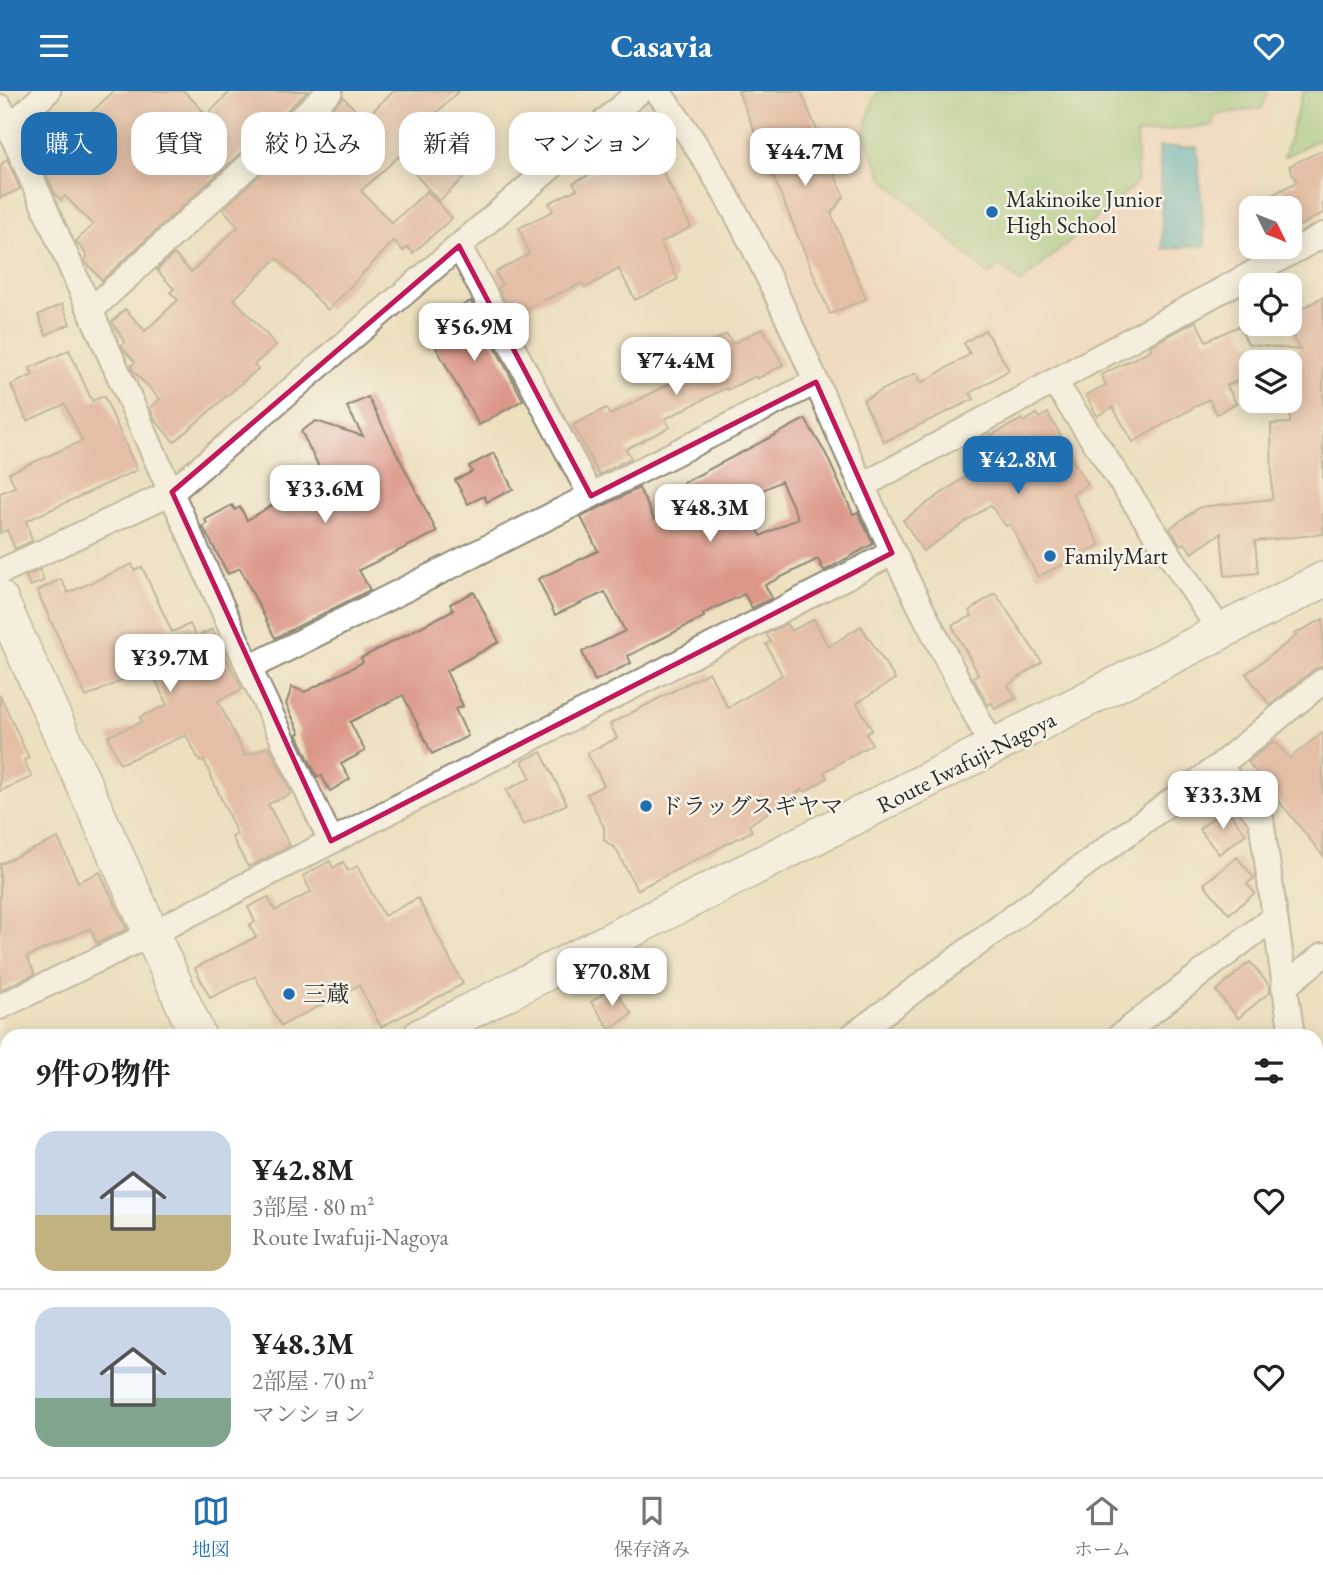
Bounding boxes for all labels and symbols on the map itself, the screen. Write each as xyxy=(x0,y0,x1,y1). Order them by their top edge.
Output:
pin: ¥44.7M xyxy=(748,129,862,188)
place label: Makinoike Junior High School xyxy=(1006,184,1162,240)
north arrow xyxy=(1239,196,1302,259)
marker: Makinoike Junior High School xyxy=(984,204,1000,220)
pin: ¥56.9M xyxy=(417,303,531,363)
pin: ¥74.4M xyxy=(619,337,733,397)
pin: ¥42.8M xyxy=(961,437,1075,496)
pin: ¥33.6M xyxy=(268,465,382,525)
pin: ¥48.3M xyxy=(653,484,767,544)
place label: FamilyMart xyxy=(1064,541,1169,571)
marker: FamilyMart xyxy=(1042,548,1058,564)
pin: ¥39.7M xyxy=(113,635,227,694)
street label: Route Iwafuji-Nagoya xyxy=(872,704,1061,820)
pin: ¥33.3M xyxy=(1166,771,1280,831)
place label: ドラッグスギヤマ xyxy=(660,791,843,821)
marker: ドラッグスギヤマ xyxy=(638,798,654,814)
pin: ¥70.8M xyxy=(555,949,669,1008)
place label: 三蔵 xyxy=(303,979,349,1009)
marker: 三蔵 xyxy=(281,986,297,1002)

